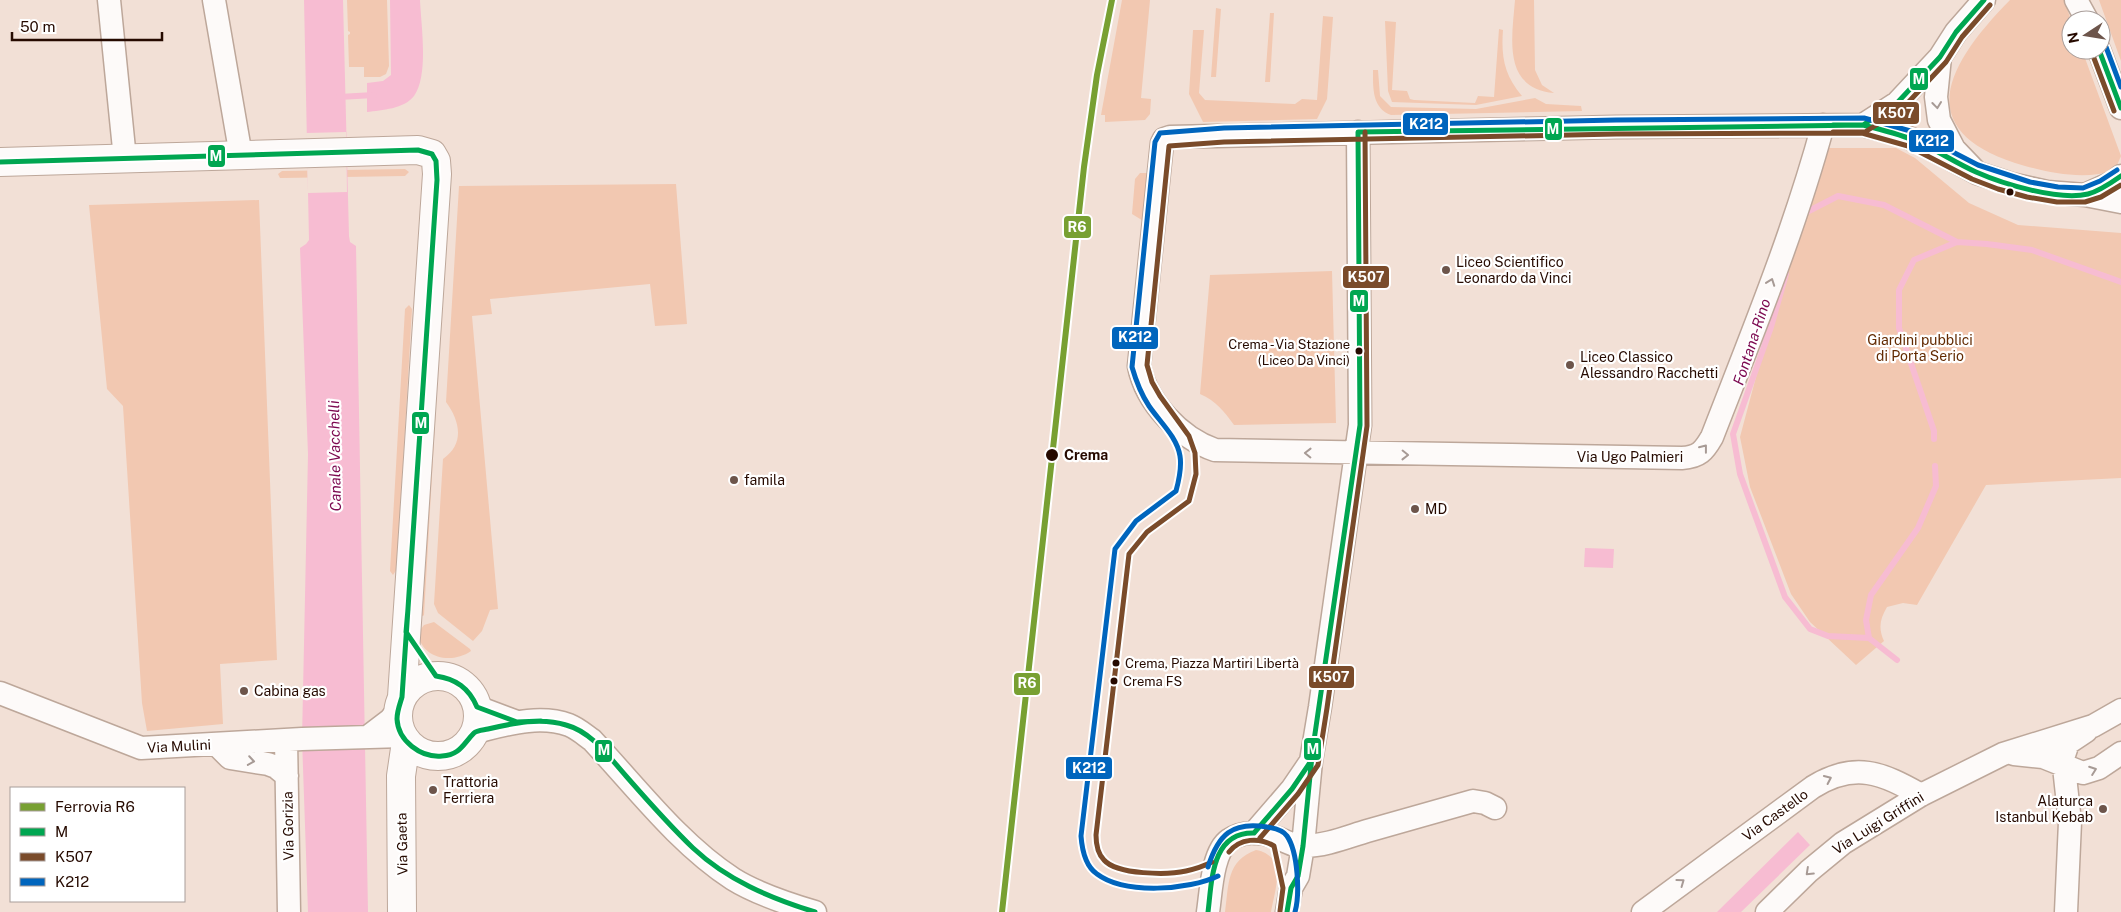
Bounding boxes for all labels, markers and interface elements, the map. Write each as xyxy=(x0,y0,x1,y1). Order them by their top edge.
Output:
scale bar xyxy=(12,10,162,42)
north arrow xyxy=(2061,10,2111,60)
text: 50 m xyxy=(20,18,55,35)
text: N xyxy=(2064,31,2082,45)
line badge: M xyxy=(1909,67,1929,91)
text: M xyxy=(1913,71,1925,87)
line badge: K507 xyxy=(1872,101,1920,125)
one-way arrow xyxy=(1931,101,1942,109)
text: K507 xyxy=(1877,105,1915,121)
line badge: K212 xyxy=(1402,112,1449,136)
text: K212 xyxy=(1409,116,1443,132)
line badge: M xyxy=(1544,117,1563,141)
text: M xyxy=(1547,121,1559,137)
line badge: K212 xyxy=(1908,129,1955,153)
text: K212 xyxy=(1915,133,1949,149)
line badge: M xyxy=(207,144,226,168)
text: M xyxy=(210,148,222,164)
unlabelled marker xyxy=(2005,187,2015,197)
line badge: R6 xyxy=(1063,215,1092,239)
text: R6 xyxy=(1068,219,1087,235)
place label: Liceo Scientifico Leonardo da Vinci xyxy=(1456,254,1571,286)
marker: Liceo Scientifico Leonardo da Vinci xyxy=(1440,264,1452,276)
line badge: K507 xyxy=(1342,265,1390,289)
text: K507 xyxy=(1347,269,1385,285)
one-way arrow xyxy=(1765,278,1775,287)
line badge: M xyxy=(1349,289,1369,313)
text: M xyxy=(1353,293,1365,309)
water label: Fontana-Rino xyxy=(1730,296,1773,387)
line badge: K212 xyxy=(1111,326,1159,350)
text: K212 xyxy=(1118,329,1152,345)
park label: Giardini pubblici di Porta Serio xyxy=(1867,332,1973,364)
place label: Crema - Via Stazione (Liceo Da Vinci) xyxy=(1228,337,1350,368)
marker: Crema - Via Stazione (Liceo Da Vinci) xyxy=(1354,346,1364,356)
place label: Liceo Classico Alessandro Racchetti xyxy=(1580,349,1718,381)
marker: Liceo Classico Alessandro Racchetti xyxy=(1564,359,1576,371)
water label: Canale Vacchelli xyxy=(325,400,344,512)
line badge: M xyxy=(411,411,430,435)
text: M xyxy=(415,415,427,431)
one-way arrow xyxy=(1698,444,1707,454)
marker: Crema xyxy=(1044,447,1060,463)
place label: Crema xyxy=(1064,447,1108,463)
one-way arrow xyxy=(1304,448,1312,458)
one-way arrow xyxy=(1402,449,1410,460)
street label: Via Ugo Palmieri xyxy=(1577,449,1683,465)
place label: famila xyxy=(744,472,785,488)
marker: famila xyxy=(728,474,740,486)
place label: MD xyxy=(1425,501,1447,517)
marker: MD xyxy=(1409,503,1421,515)
place label: Crema, Piazza Martiri Libertà xyxy=(1125,656,1299,671)
marker: Crema, Piazza Martiri Libertà xyxy=(1111,658,1121,668)
line badge: K507 xyxy=(1308,665,1355,689)
text: K507 xyxy=(1312,669,1350,685)
line badge: R6 xyxy=(1013,672,1041,696)
place label: Crema FS xyxy=(1123,674,1182,689)
text: R6 xyxy=(1018,675,1037,691)
marker: Crema FS xyxy=(1109,676,1119,686)
place label: Cabina gas xyxy=(254,683,326,699)
marker: Cabina gas xyxy=(238,685,250,697)
street label: Via Mulini xyxy=(147,736,211,756)
line badge: M xyxy=(1303,737,1322,761)
line badge: M xyxy=(594,739,613,763)
text: M xyxy=(1307,741,1319,757)
text: M xyxy=(598,742,610,758)
one-way arrow xyxy=(247,755,255,766)
line badge: K212 xyxy=(1065,756,1113,780)
text: K212 xyxy=(1072,760,1106,776)
one-way arrow xyxy=(2088,766,2097,776)
place label: Trattoria Ferriera xyxy=(443,774,498,806)
one-way arrow xyxy=(1823,775,1832,785)
marker: Trattoria Ferriera xyxy=(427,784,439,796)
street label: Via Castello xyxy=(1739,786,1811,844)
legend xyxy=(10,787,185,902)
street label: Via Luigi Griffini xyxy=(1830,789,1926,857)
street label: Via Gorizia xyxy=(279,791,297,861)
place label: Alaturca Istanbul Kebab xyxy=(1995,793,2093,825)
text: Ferrovia R6 xyxy=(55,798,135,815)
marker: Alaturca Istanbul Kebab xyxy=(2097,803,2109,815)
street label: Via Gaeta xyxy=(393,812,411,876)
text: M xyxy=(55,823,68,840)
text: K507 xyxy=(55,848,93,865)
one-way arrow xyxy=(1806,866,1815,875)
text: K212 xyxy=(55,873,89,890)
one-way arrow xyxy=(1675,879,1685,888)

